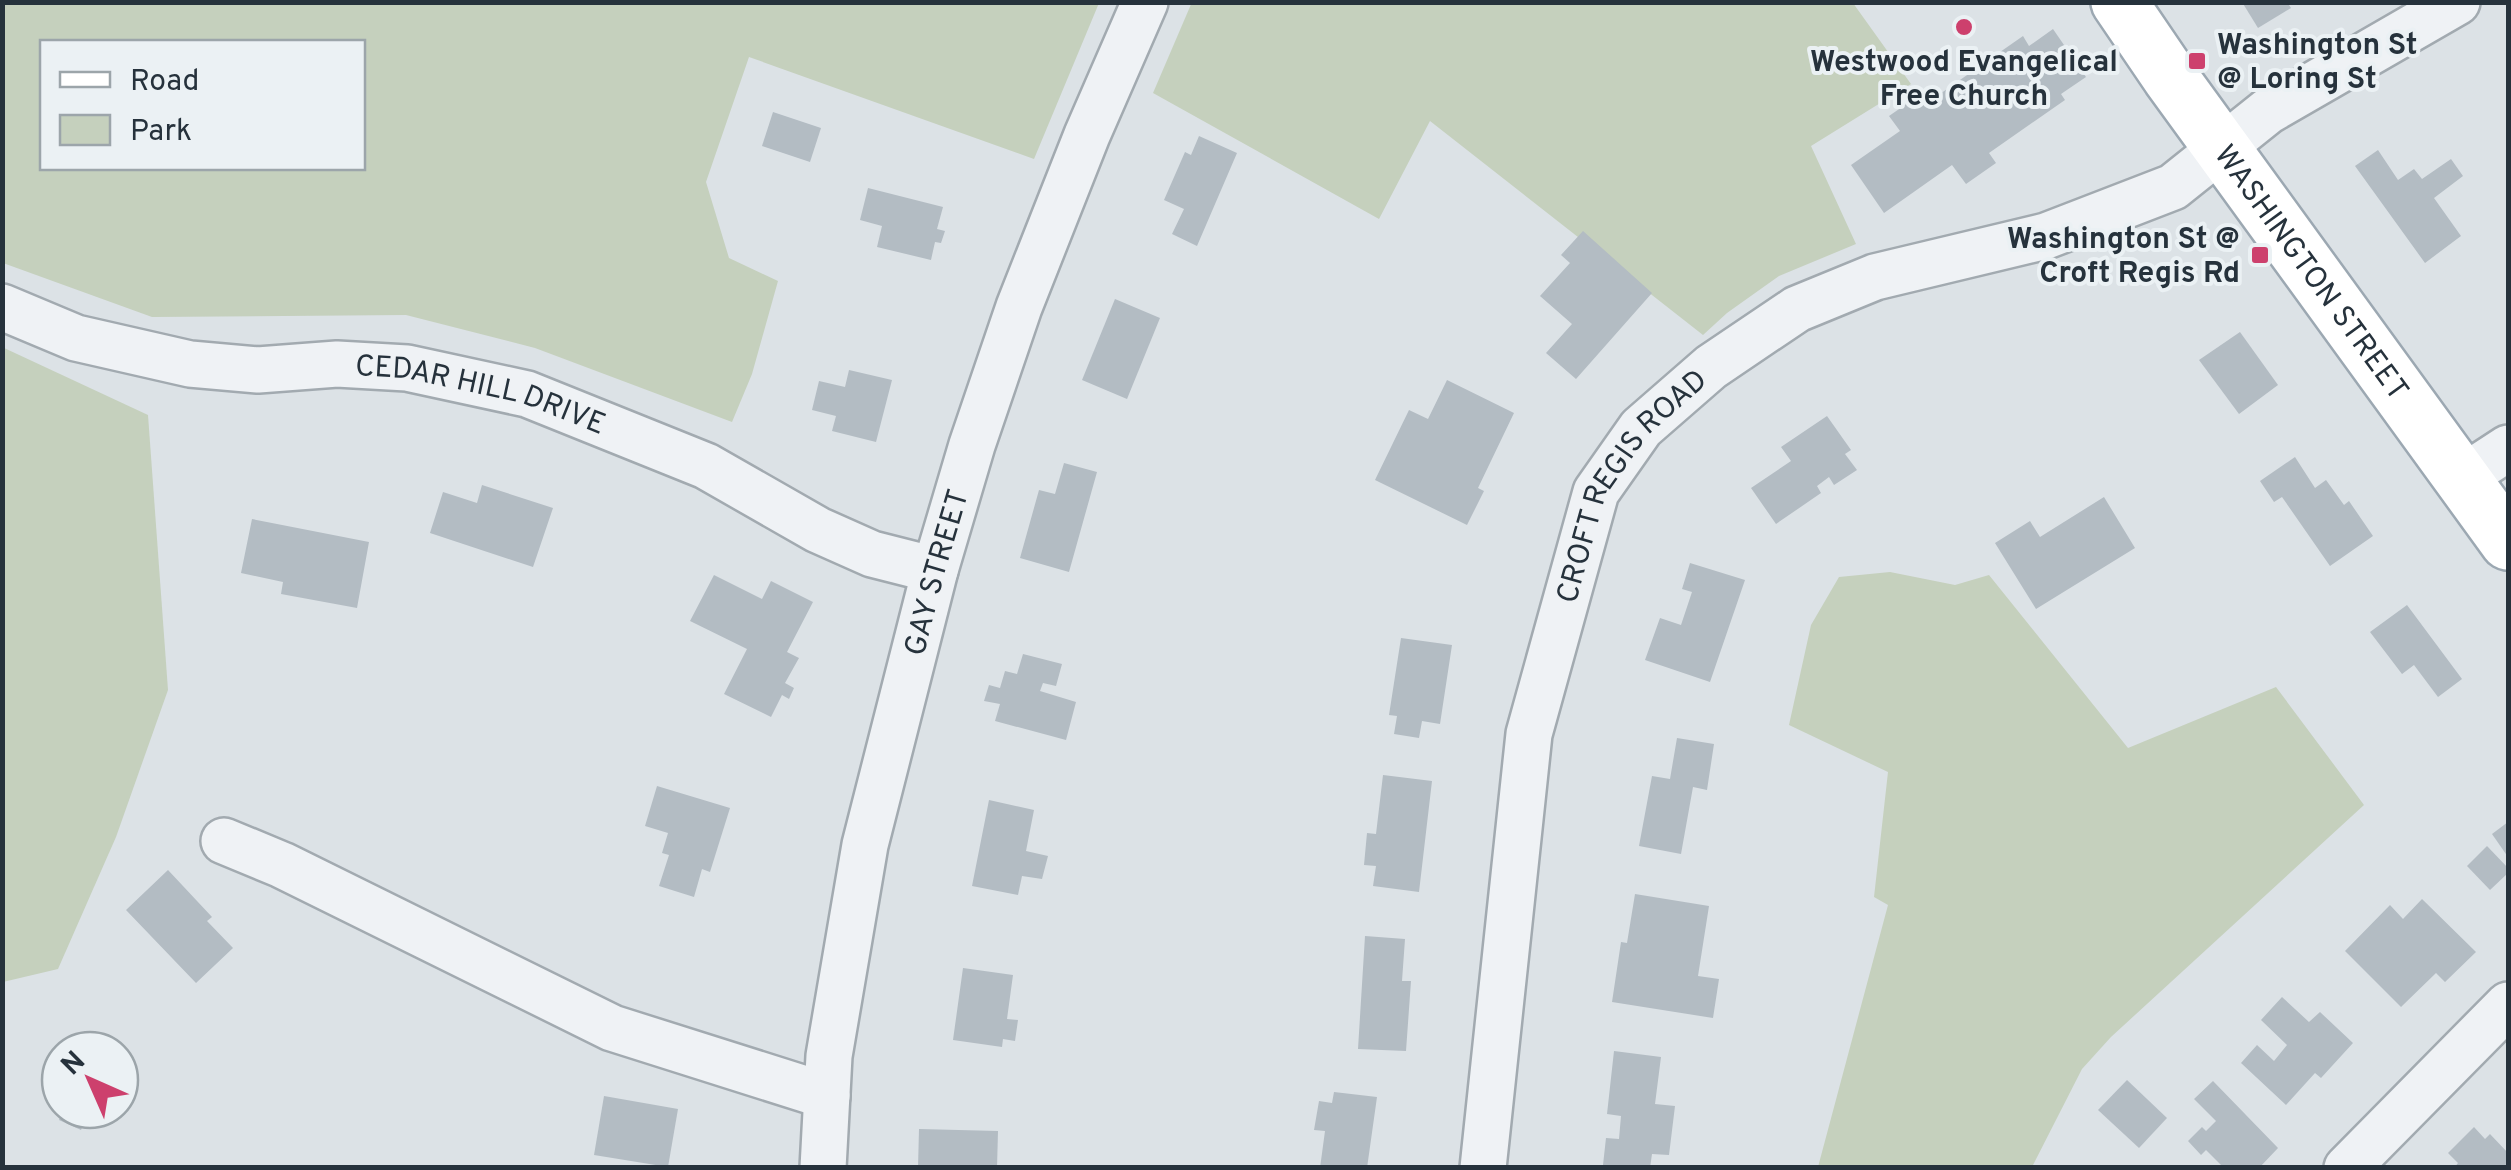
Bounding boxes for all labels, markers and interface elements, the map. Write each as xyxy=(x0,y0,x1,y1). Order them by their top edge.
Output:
marker: Westwood Evangelical Free Church xyxy=(1953,16,1975,38)
place label: Washington St @ Loring St xyxy=(2217,28,2418,99)
legend xyxy=(40,40,365,170)
place label: Westwood Evangelical Free Church xyxy=(1810,45,2118,116)
marker: Washington St @ Loring St xyxy=(2186,50,2208,72)
text: Road xyxy=(130,64,199,101)
text: Park xyxy=(130,114,192,151)
street label: WASHINGTON STREET xyxy=(2205,139,2415,409)
place label: Washington St @ Croft Regis Rd xyxy=(2007,222,2240,293)
marker: Washington St @ Croft Regis Rd xyxy=(2249,244,2271,266)
street label: CEDAR HILL DRIVE xyxy=(354,349,610,445)
street label: CROFT REGIS ROAD xyxy=(1550,363,1716,608)
street label: GAY STREET xyxy=(898,485,979,660)
north arrow xyxy=(40,1030,140,1130)
text: N xyxy=(55,1045,94,1084)

